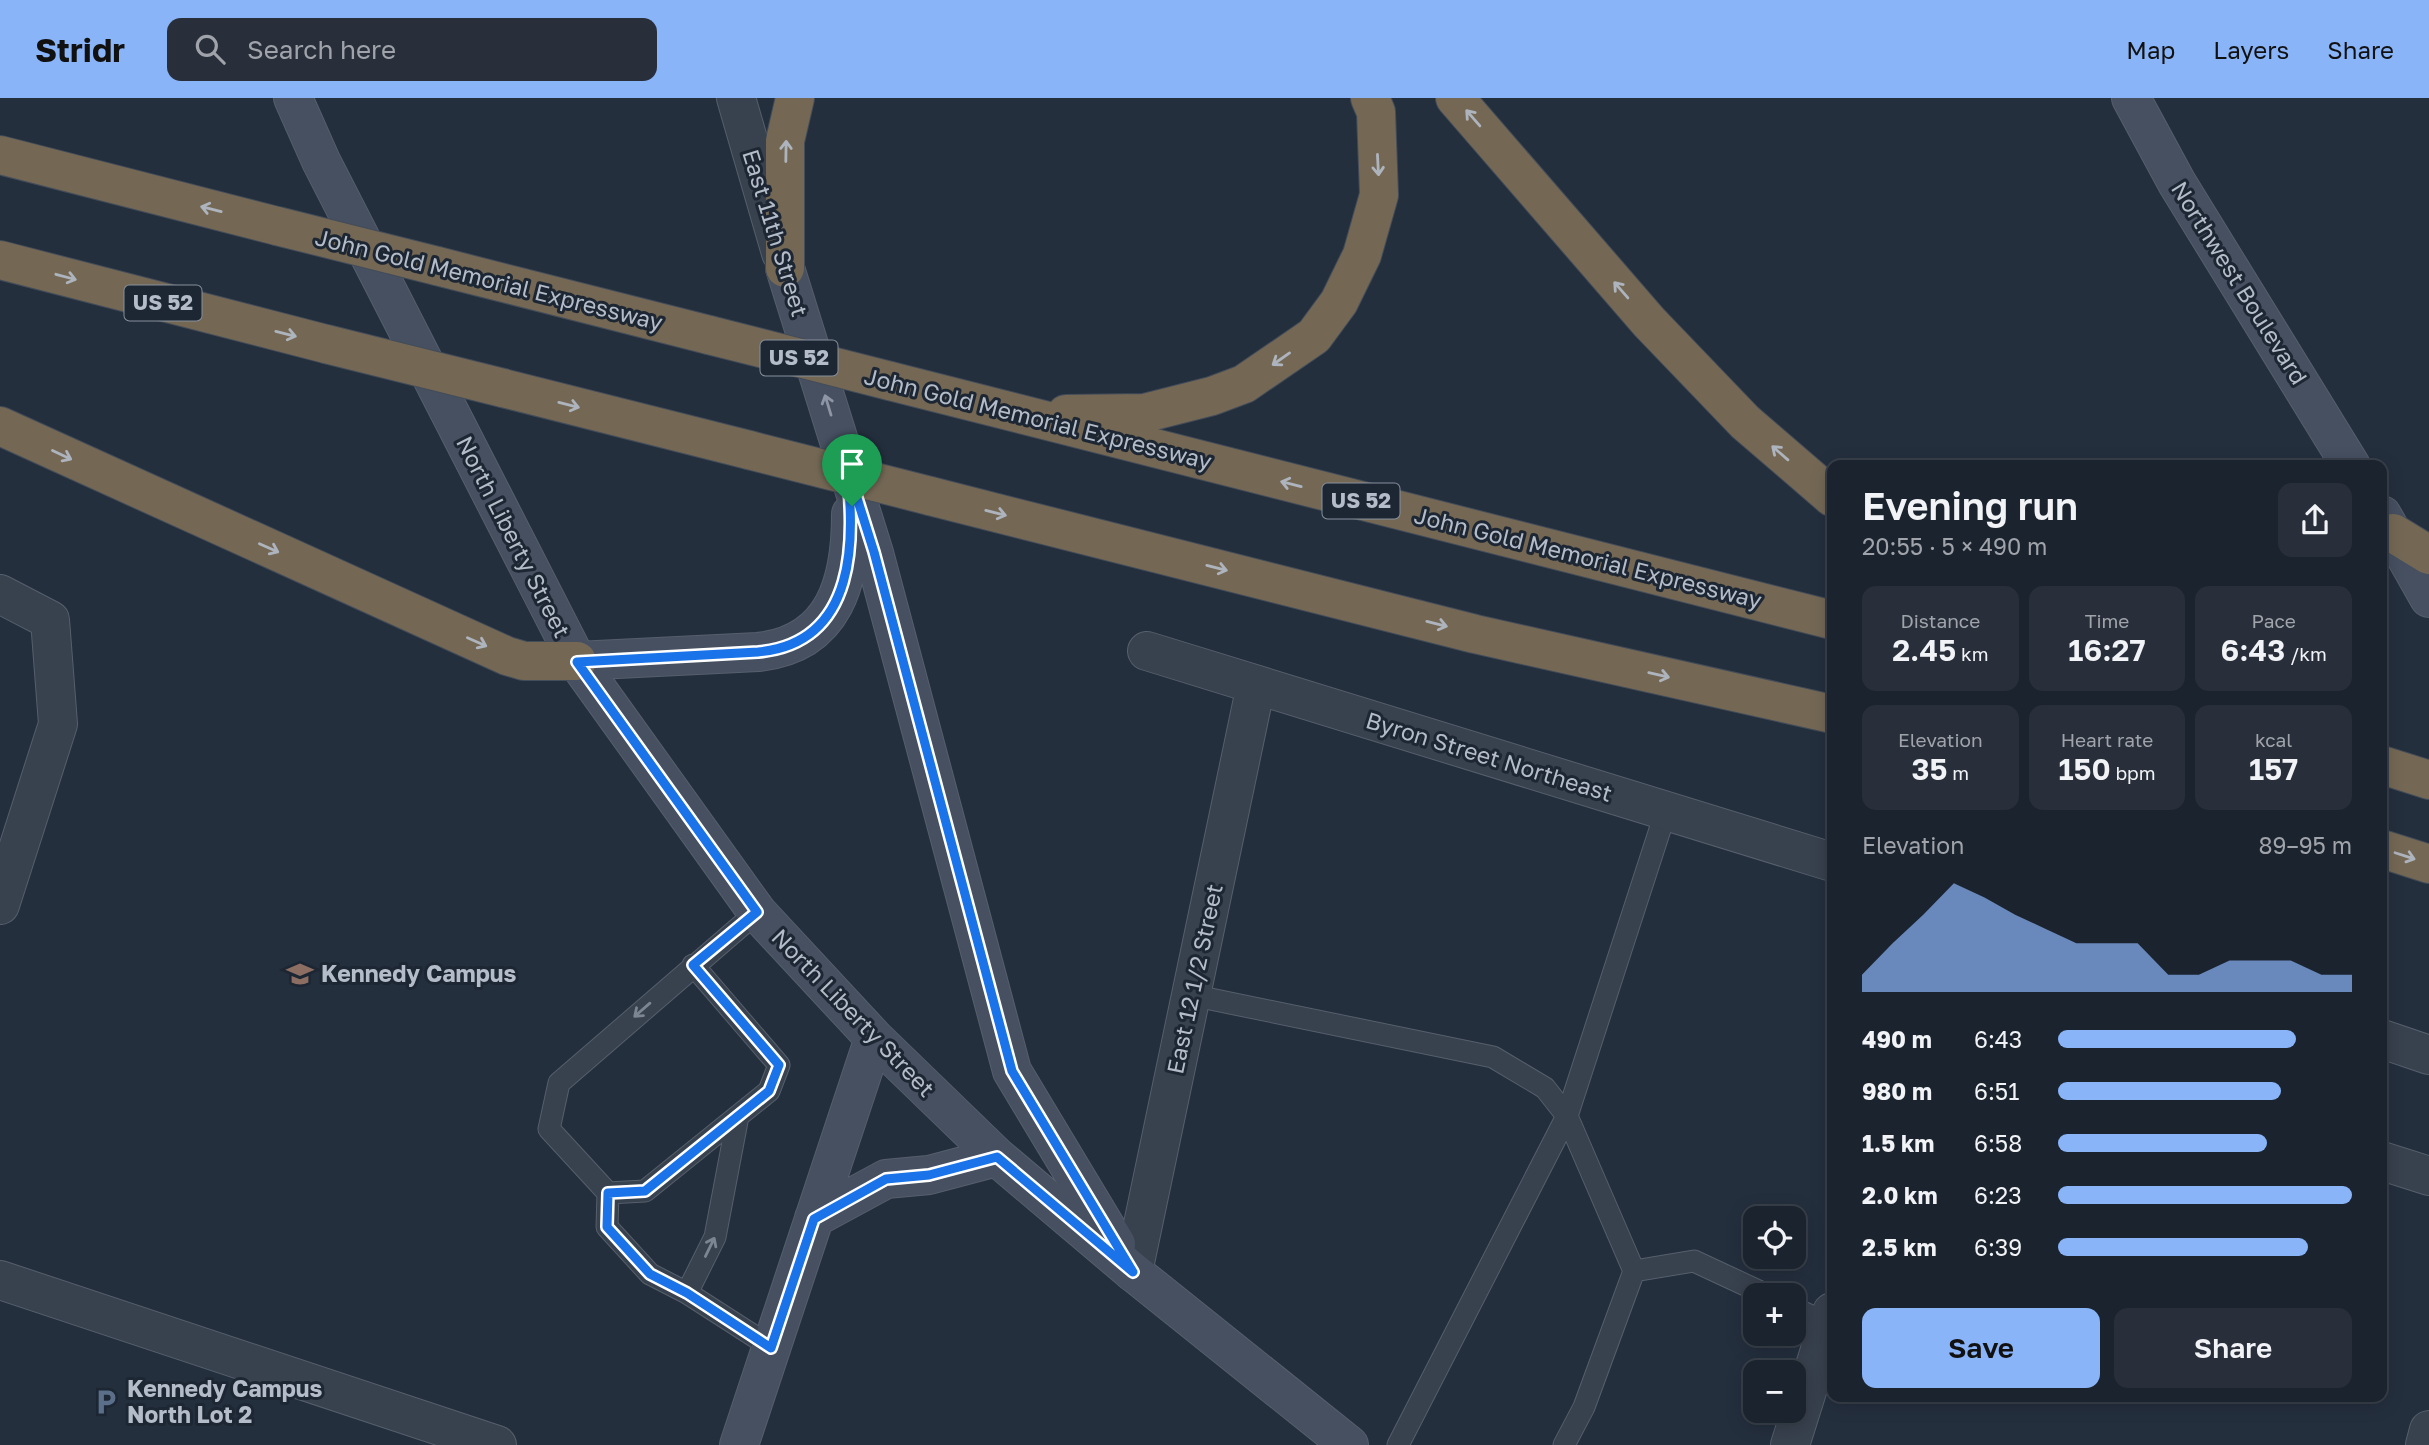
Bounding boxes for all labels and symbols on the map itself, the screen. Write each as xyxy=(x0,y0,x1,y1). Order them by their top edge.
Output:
one-way arrow xyxy=(1465,109,1481,127)
one-way arrow xyxy=(779,140,792,163)
street label: East 11th Street xyxy=(737,146,815,320)
one-way arrow xyxy=(1372,153,1385,176)
street label: Northwest Boulevard xyxy=(2166,176,2314,389)
one-way arrow xyxy=(200,202,222,215)
street label: John Gold Memorial Expressway xyxy=(313,222,666,336)
one-way arrow xyxy=(54,271,77,284)
one-way arrow xyxy=(1613,282,1629,300)
road number: US 52 xyxy=(124,286,202,320)
one-way arrow xyxy=(274,328,297,341)
road number: US 52 xyxy=(760,341,838,376)
one-way arrow xyxy=(1272,352,1291,366)
street label: John Gold Memorial Expressway xyxy=(862,361,1215,475)
one-way arrow xyxy=(821,395,833,417)
one-way arrow xyxy=(557,399,580,412)
street label: North Liberty Street xyxy=(451,431,577,642)
pin xyxy=(822,434,882,506)
one-way arrow xyxy=(1771,445,1789,461)
one-way arrow xyxy=(51,448,72,462)
one-way arrow xyxy=(1280,477,1303,490)
road number: US 52 xyxy=(1322,484,1400,518)
street label: John Gold Memorial Expressway xyxy=(1412,500,1765,614)
one-way arrow xyxy=(984,507,1007,520)
one-way arrow xyxy=(258,542,279,555)
one-way arrow xyxy=(1205,562,1228,575)
one-way arrow xyxy=(1426,618,1448,631)
one-way arrow xyxy=(466,636,487,649)
one-way arrow xyxy=(1647,669,1670,683)
street label: Byron Street Northeast xyxy=(1363,705,1616,807)
one-way arrow xyxy=(2394,851,2416,863)
street label: East 12 1/2 Street xyxy=(1160,881,1228,1076)
street label: North Liberty Street xyxy=(766,923,941,1102)
school or university icon: Kennedy Campus xyxy=(285,959,315,989)
place label: Kennedy Campus xyxy=(321,959,517,987)
one-way arrow xyxy=(633,1002,651,1018)
one-way arrow xyxy=(704,1237,718,1258)
place label: Kennedy Campus North Lot 2 xyxy=(127,1374,323,1428)
parking icon: Kennedy Campus North Lot 2 xyxy=(91,1387,121,1417)

